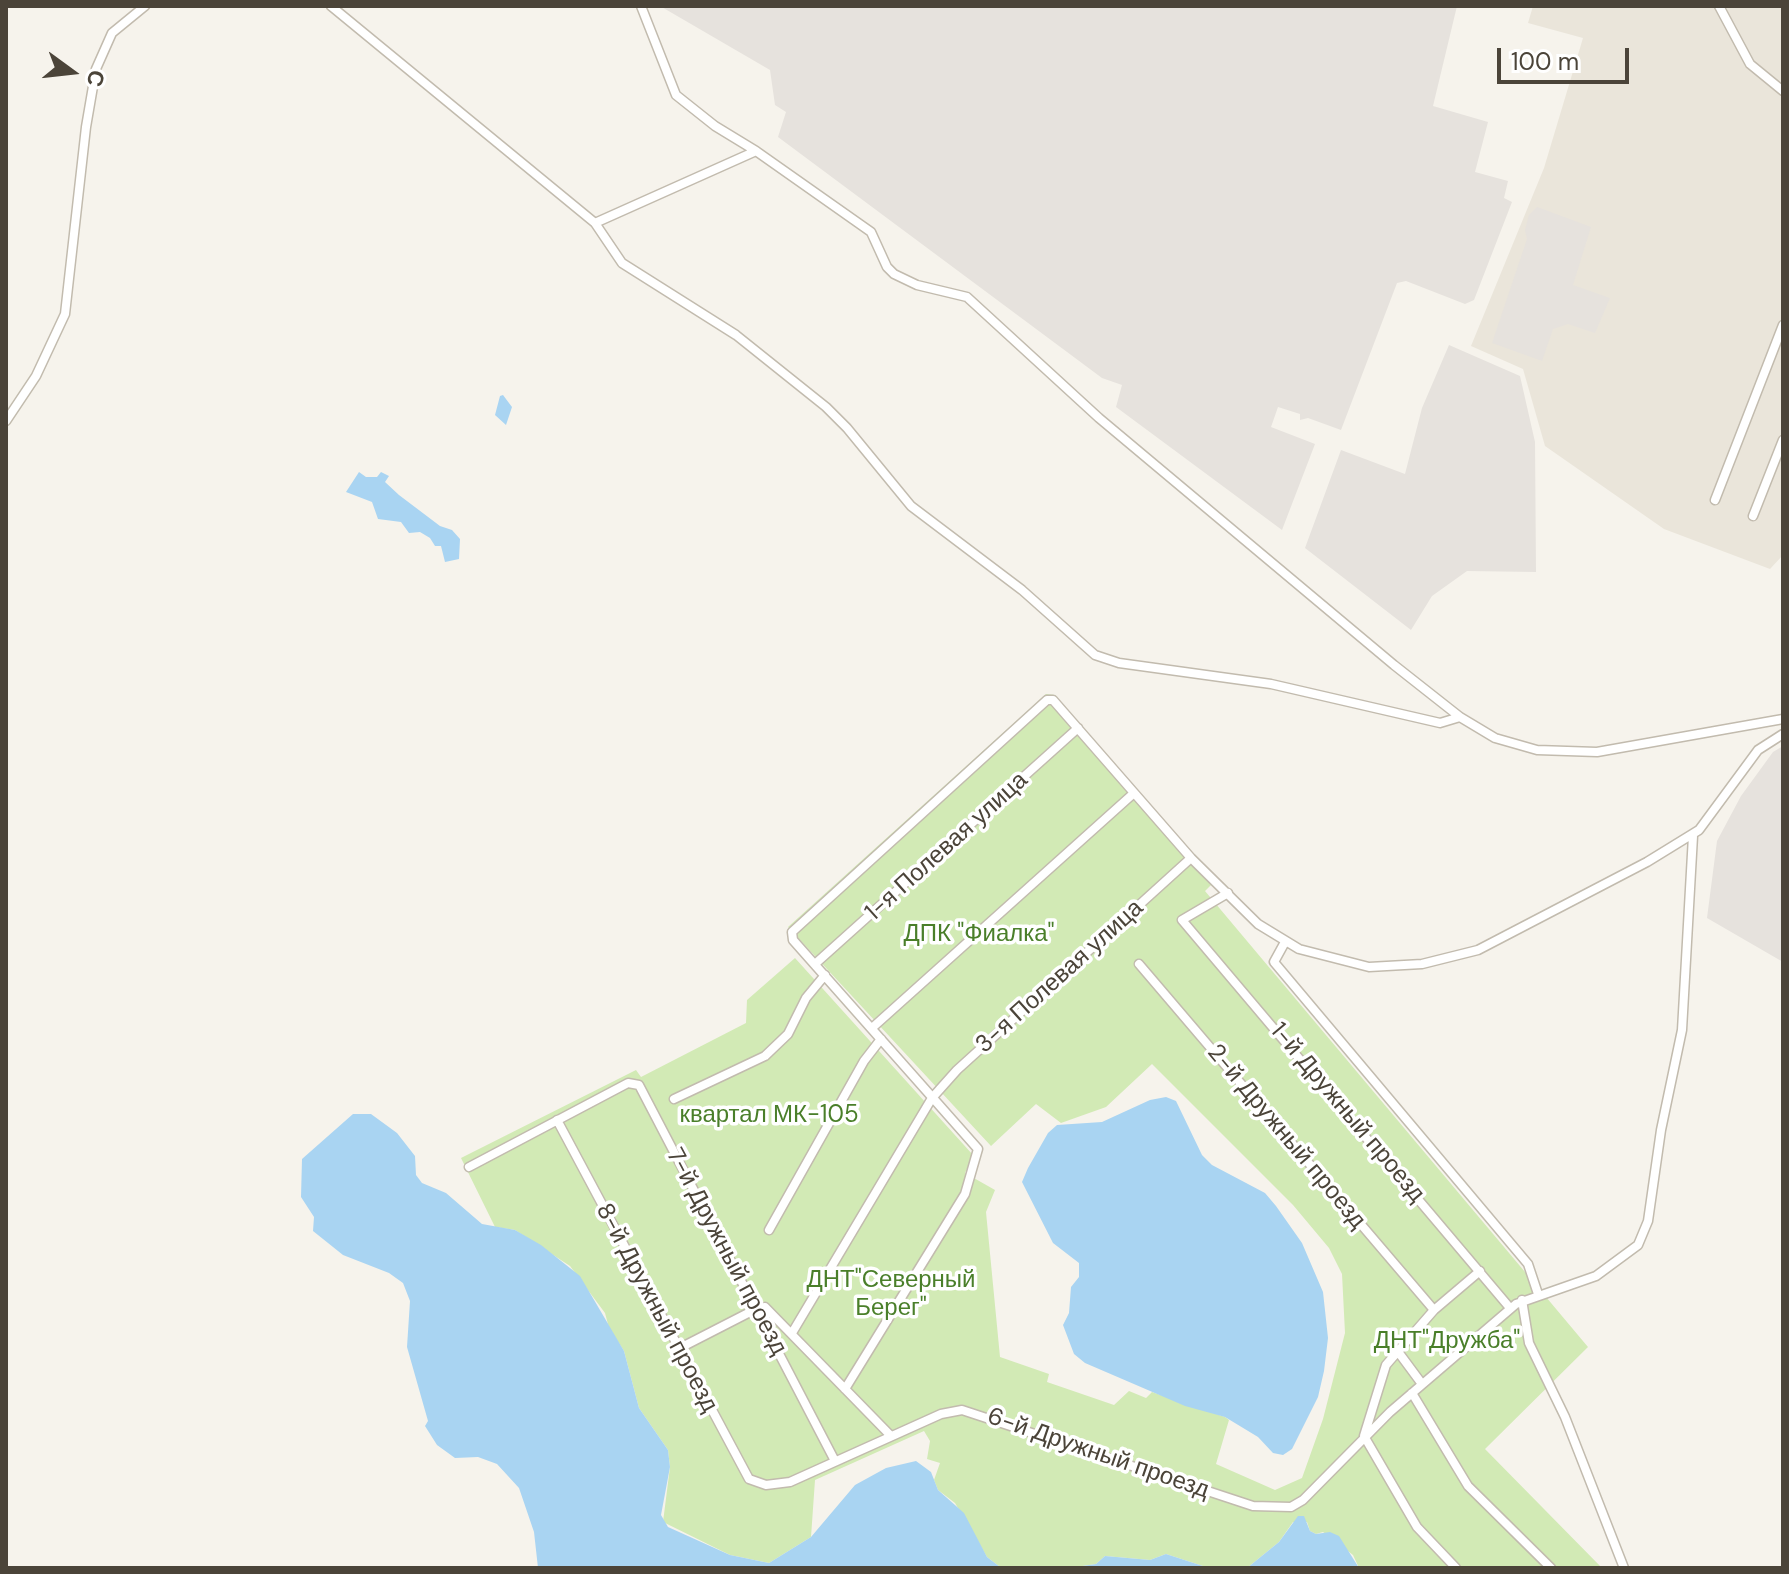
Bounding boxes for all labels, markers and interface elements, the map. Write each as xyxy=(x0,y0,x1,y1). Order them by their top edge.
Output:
north arrow xyxy=(32,32,112,112)
scale bar xyxy=(1501,32,1633,82)
text: 100 m xyxy=(1511,46,1579,77)
text: С xyxy=(80,67,112,90)
street label: 1-я Полевая улица xyxy=(860,767,1034,927)
street label: 3-я Полевая улица xyxy=(970,894,1150,1060)
park label: ДПК "Фиалка" xyxy=(903,921,1055,949)
street label: 1-й Дружный проезд xyxy=(1264,1017,1430,1209)
street label: 2-й Дружный проезд xyxy=(1201,1039,1371,1235)
park label: квартал МК-105 xyxy=(679,1102,859,1130)
street label: 7-й Дружный проезд xyxy=(659,1144,793,1360)
street label: 8-й Дружный проезд xyxy=(589,1199,723,1417)
park label: ДНТ"Северный Берег" xyxy=(807,1267,975,1323)
park label: ДНТ"Дружба" xyxy=(1374,1328,1520,1356)
street label: 6-й Дружный проезд xyxy=(983,1402,1213,1506)

